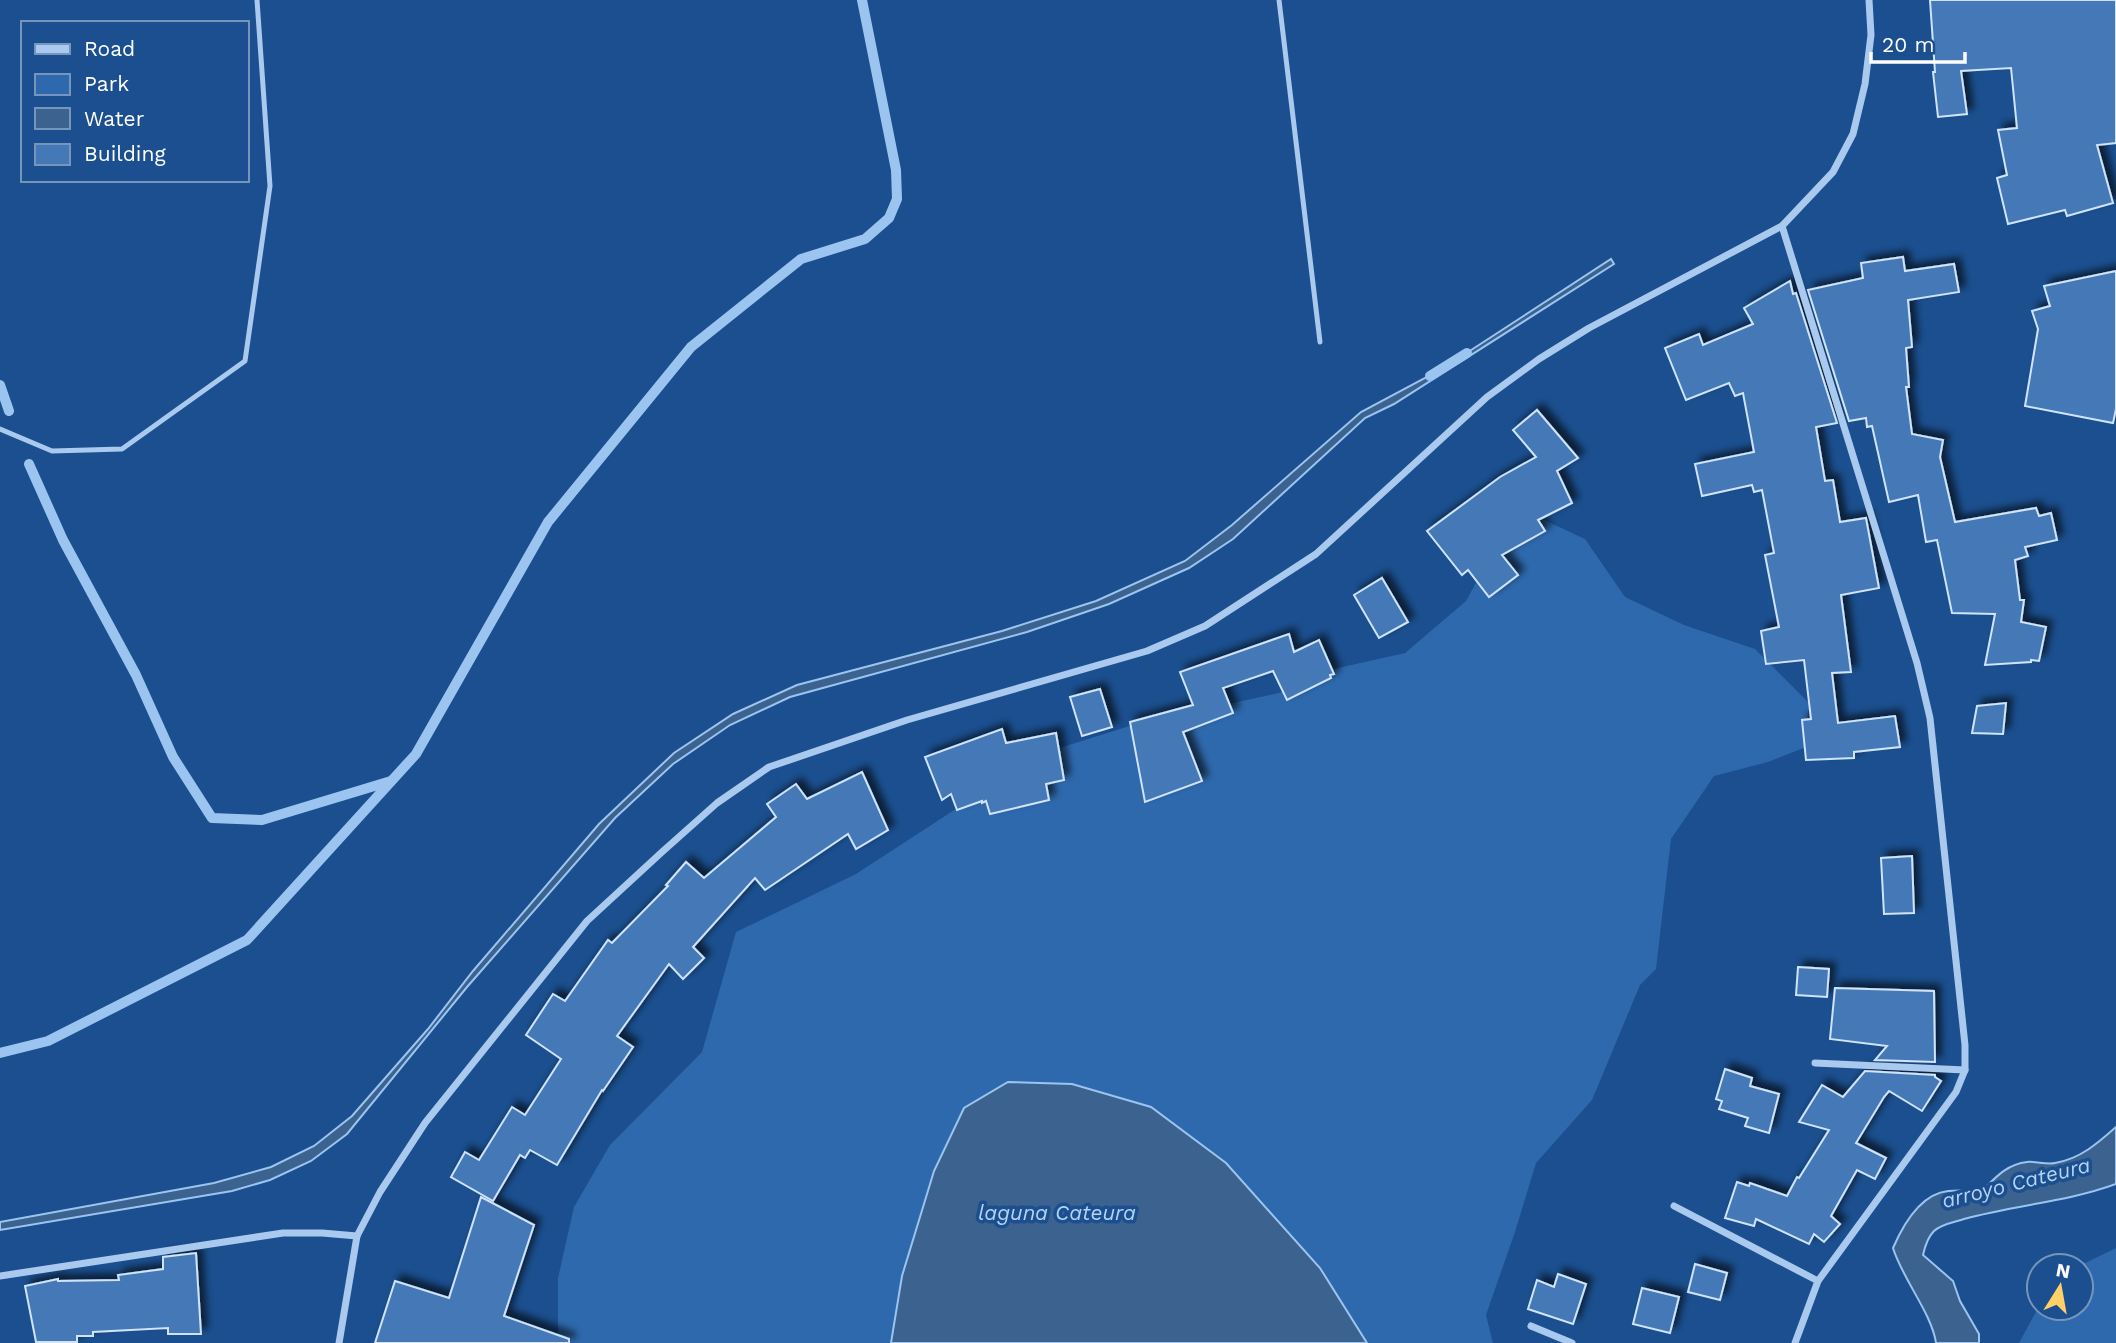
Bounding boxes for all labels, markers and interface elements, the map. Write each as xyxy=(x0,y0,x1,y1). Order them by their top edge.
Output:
legend xyxy=(21,21,248,182)
scale bar xyxy=(1871,21,1966,65)
text: 20 m xyxy=(1882,32,1934,57)
text: Road xyxy=(84,36,135,61)
text: Park xyxy=(84,71,129,96)
text: Water xyxy=(84,106,145,131)
text: Building xyxy=(84,141,166,166)
water label: arroyo Cateura xyxy=(1939,1152,2093,1213)
water label: laguna Cateura xyxy=(978,1200,1136,1225)
north arrow xyxy=(2025,1252,2095,1322)
text: N xyxy=(2054,1258,2072,1283)

